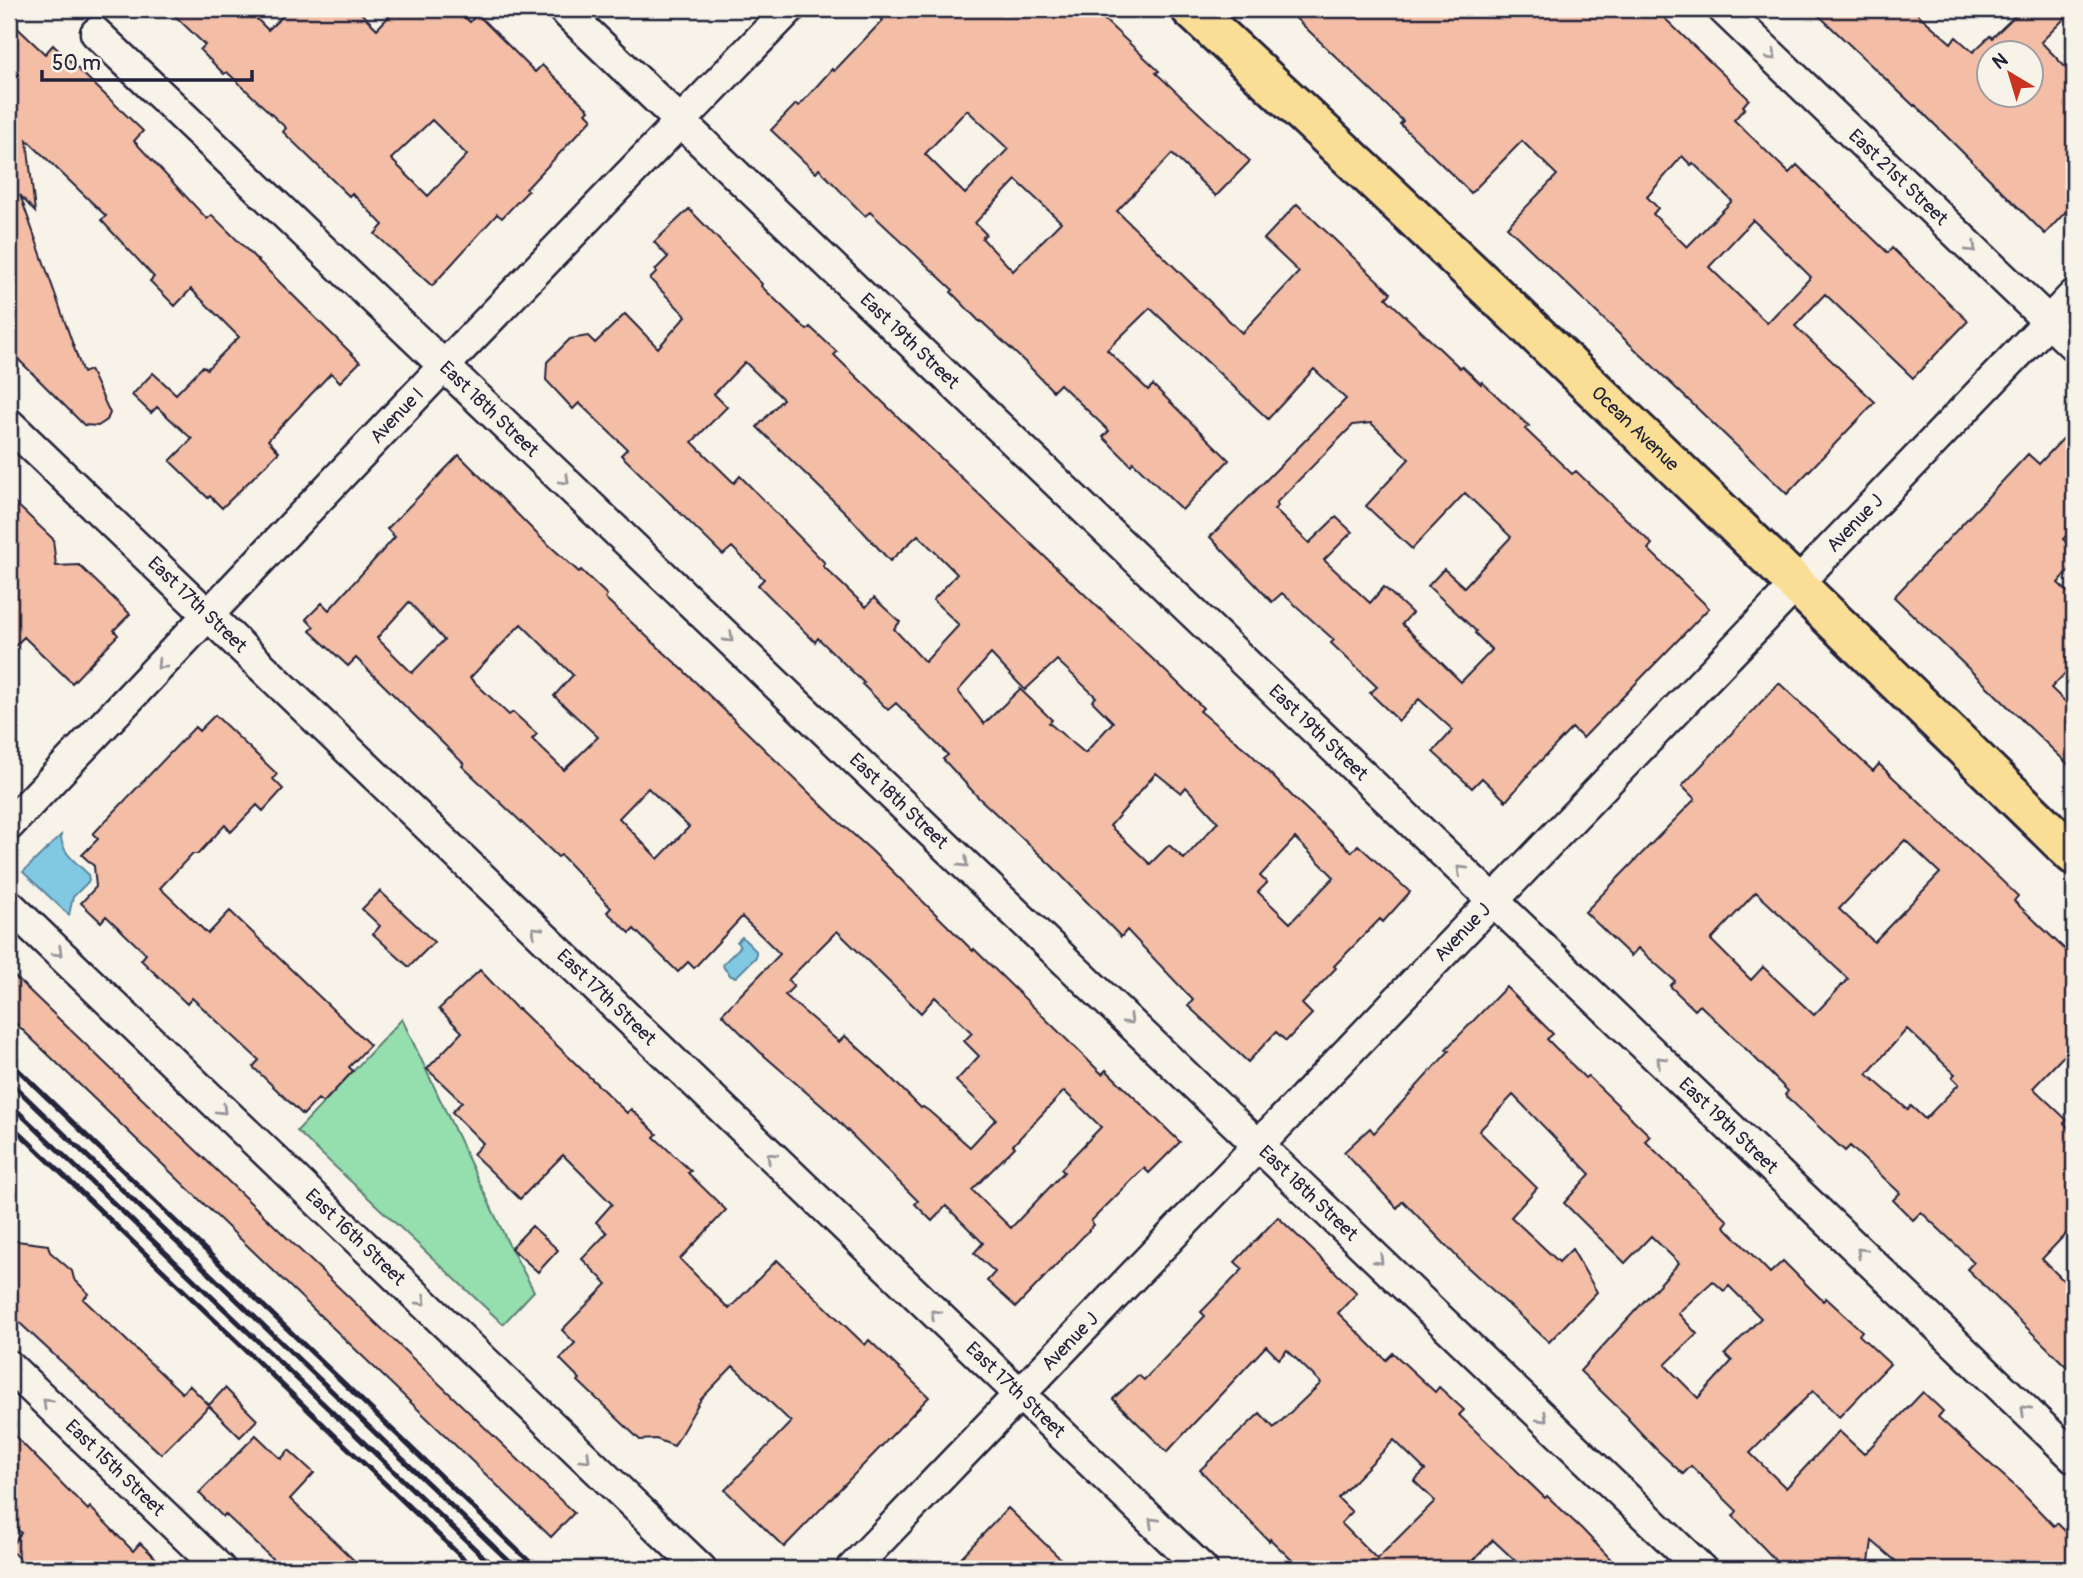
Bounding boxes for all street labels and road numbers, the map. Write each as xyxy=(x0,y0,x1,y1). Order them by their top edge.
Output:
street label: East 21st Street xyxy=(1843,124,1953,231)
street label: East 19th Street xyxy=(855,288,965,394)
street label: East 18th Street xyxy=(434,356,544,462)
street label: Ocean Avenue xyxy=(1586,381,1685,477)
street label: Avenue I xyxy=(365,383,429,449)
street label: Avenue J xyxy=(1822,489,1889,557)
street label: East 17th Street xyxy=(143,551,252,658)
street label: East 19th Street xyxy=(1263,680,1373,786)
street label: East 18th Street xyxy=(844,748,954,854)
street label: Avenue J xyxy=(1429,898,1496,967)
street label: East 17th Street xyxy=(552,944,661,1051)
street label: East 19th Street xyxy=(1674,1073,1783,1179)
street label: East 18th Street xyxy=(1254,1140,1363,1246)
street label: East 16th Street xyxy=(300,1184,411,1291)
street label: Avenue J xyxy=(1037,1307,1104,1376)
street label: East 17th Street xyxy=(961,1337,1070,1443)
street label: East 15th Street xyxy=(60,1415,170,1522)

